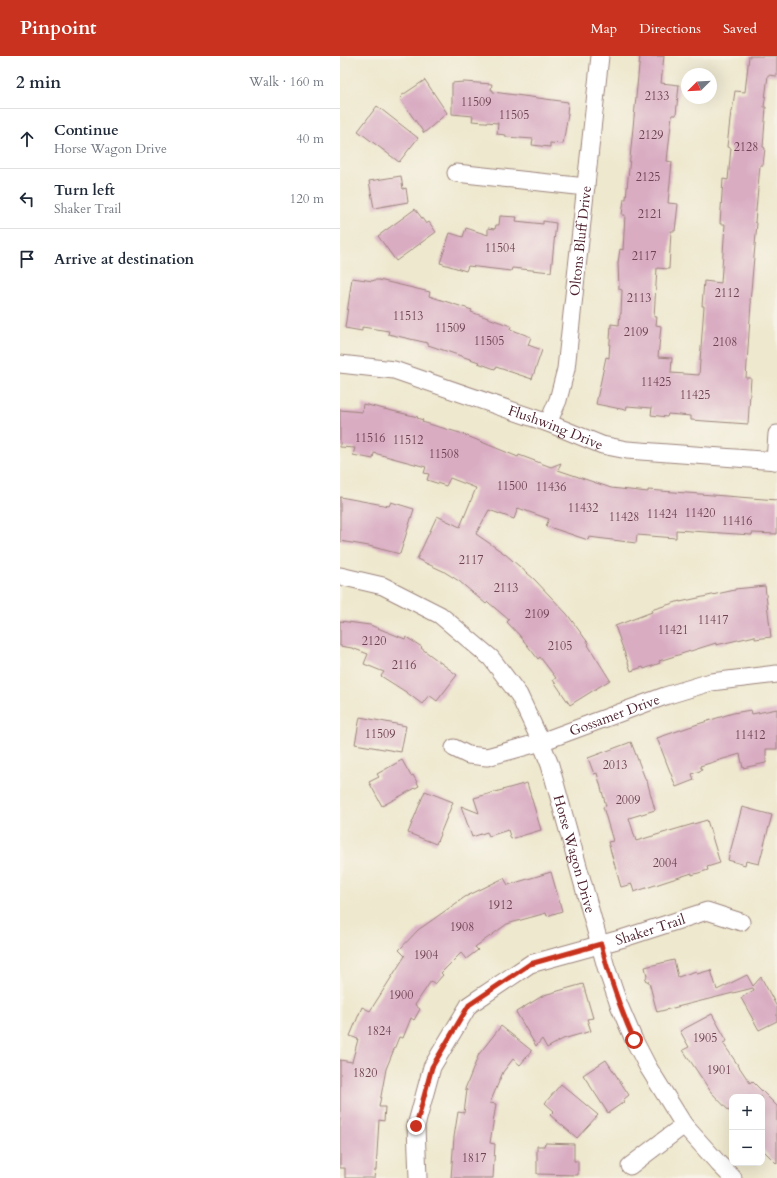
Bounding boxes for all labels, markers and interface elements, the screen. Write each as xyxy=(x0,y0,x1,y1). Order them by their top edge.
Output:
text: Pinpoint xyxy=(20,15,97,41)
text: Map xyxy=(591,19,617,38)
text: Directions xyxy=(639,19,701,38)
text: Saved xyxy=(723,19,757,38)
north arrow xyxy=(681,68,717,104)
text: 2 min xyxy=(16,71,61,94)
text: Walk · 160 m xyxy=(249,73,324,91)
house number: 2133 xyxy=(645,88,669,104)
house number: 11509 xyxy=(461,94,491,110)
house number: 11505 xyxy=(499,107,529,123)
text: Continue xyxy=(54,120,119,140)
house number: 2129 xyxy=(639,127,663,143)
icon: ahead xyxy=(16,128,38,150)
text: 40 m xyxy=(296,130,324,148)
house number: 2128 xyxy=(734,139,758,155)
text: Horse Wagon Drive xyxy=(54,140,167,158)
house number: 2125 xyxy=(636,169,660,185)
text: Turn left xyxy=(54,180,115,200)
street label: Oltons Bluff Drive xyxy=(565,185,596,297)
icon: left xyxy=(16,188,38,210)
text: 120 m xyxy=(290,190,324,208)
text: Shaker Trail xyxy=(54,200,121,218)
house number: 2121 xyxy=(638,206,662,222)
house number: 11504 xyxy=(485,240,515,256)
icon: arrive xyxy=(16,248,38,270)
house number: 2117 xyxy=(632,248,656,264)
text: Arrive at destination xyxy=(54,249,194,269)
house number: 2112 xyxy=(715,285,739,301)
house number: 2113 xyxy=(627,290,651,306)
house number: 11513 xyxy=(393,308,423,324)
house number: 11509 xyxy=(435,320,465,336)
house number: 2109 xyxy=(624,324,648,340)
house number: 11505 xyxy=(474,333,504,349)
house number: 2108 xyxy=(713,334,737,350)
house number: 11425 xyxy=(641,374,671,390)
house number: 11425 xyxy=(680,387,710,403)
street label: Flushwing Drive xyxy=(506,401,606,454)
house number: 11516 xyxy=(355,430,385,446)
house number: 11512 xyxy=(393,432,423,448)
house number: 11508 xyxy=(429,446,459,462)
house number: 11500 xyxy=(497,478,527,494)
house number: 11436 xyxy=(536,479,566,495)
house number: 11432 xyxy=(568,500,598,516)
house number: 11420 xyxy=(685,505,715,521)
house number: 11424 xyxy=(647,506,677,522)
house number: 11428 xyxy=(609,509,639,525)
house number: 11416 xyxy=(722,513,752,529)
house number: 2117 xyxy=(459,552,483,568)
house number: 2113 xyxy=(494,580,518,596)
house number: 2109 xyxy=(525,606,549,622)
house number: 11417 xyxy=(698,612,728,628)
house number: 11421 xyxy=(658,622,688,638)
house number: 2120 xyxy=(362,633,386,649)
house number: 2105 xyxy=(548,638,572,654)
house number: 2116 xyxy=(392,657,416,673)
street label: Gossamer Drive xyxy=(567,690,662,741)
house number: 11509 xyxy=(365,726,395,742)
house number: 11412 xyxy=(735,727,765,743)
house number: 2013 xyxy=(603,757,627,773)
house number: 2009 xyxy=(616,792,640,808)
street label: Horse Wagon Drive xyxy=(549,793,600,915)
house number: 2004 xyxy=(653,855,677,871)
house number: 1912 xyxy=(488,897,512,913)
street label: Shaker Trail xyxy=(613,910,688,950)
house number: 1908 xyxy=(450,919,474,935)
house number: 1904 xyxy=(414,947,438,963)
house number: 1900 xyxy=(389,987,413,1003)
house number: 1824 xyxy=(367,1023,391,1039)
house number: 1905 xyxy=(693,1030,717,1046)
route start xyxy=(625,1031,643,1049)
house number: 1901 xyxy=(707,1062,731,1078)
house number: 1820 xyxy=(353,1065,377,1081)
map controls xyxy=(729,1094,765,1166)
button: + xyxy=(729,1094,765,1130)
route end xyxy=(407,1117,425,1135)
button: − xyxy=(729,1130,765,1166)
house number: 1817 xyxy=(462,1150,486,1166)

